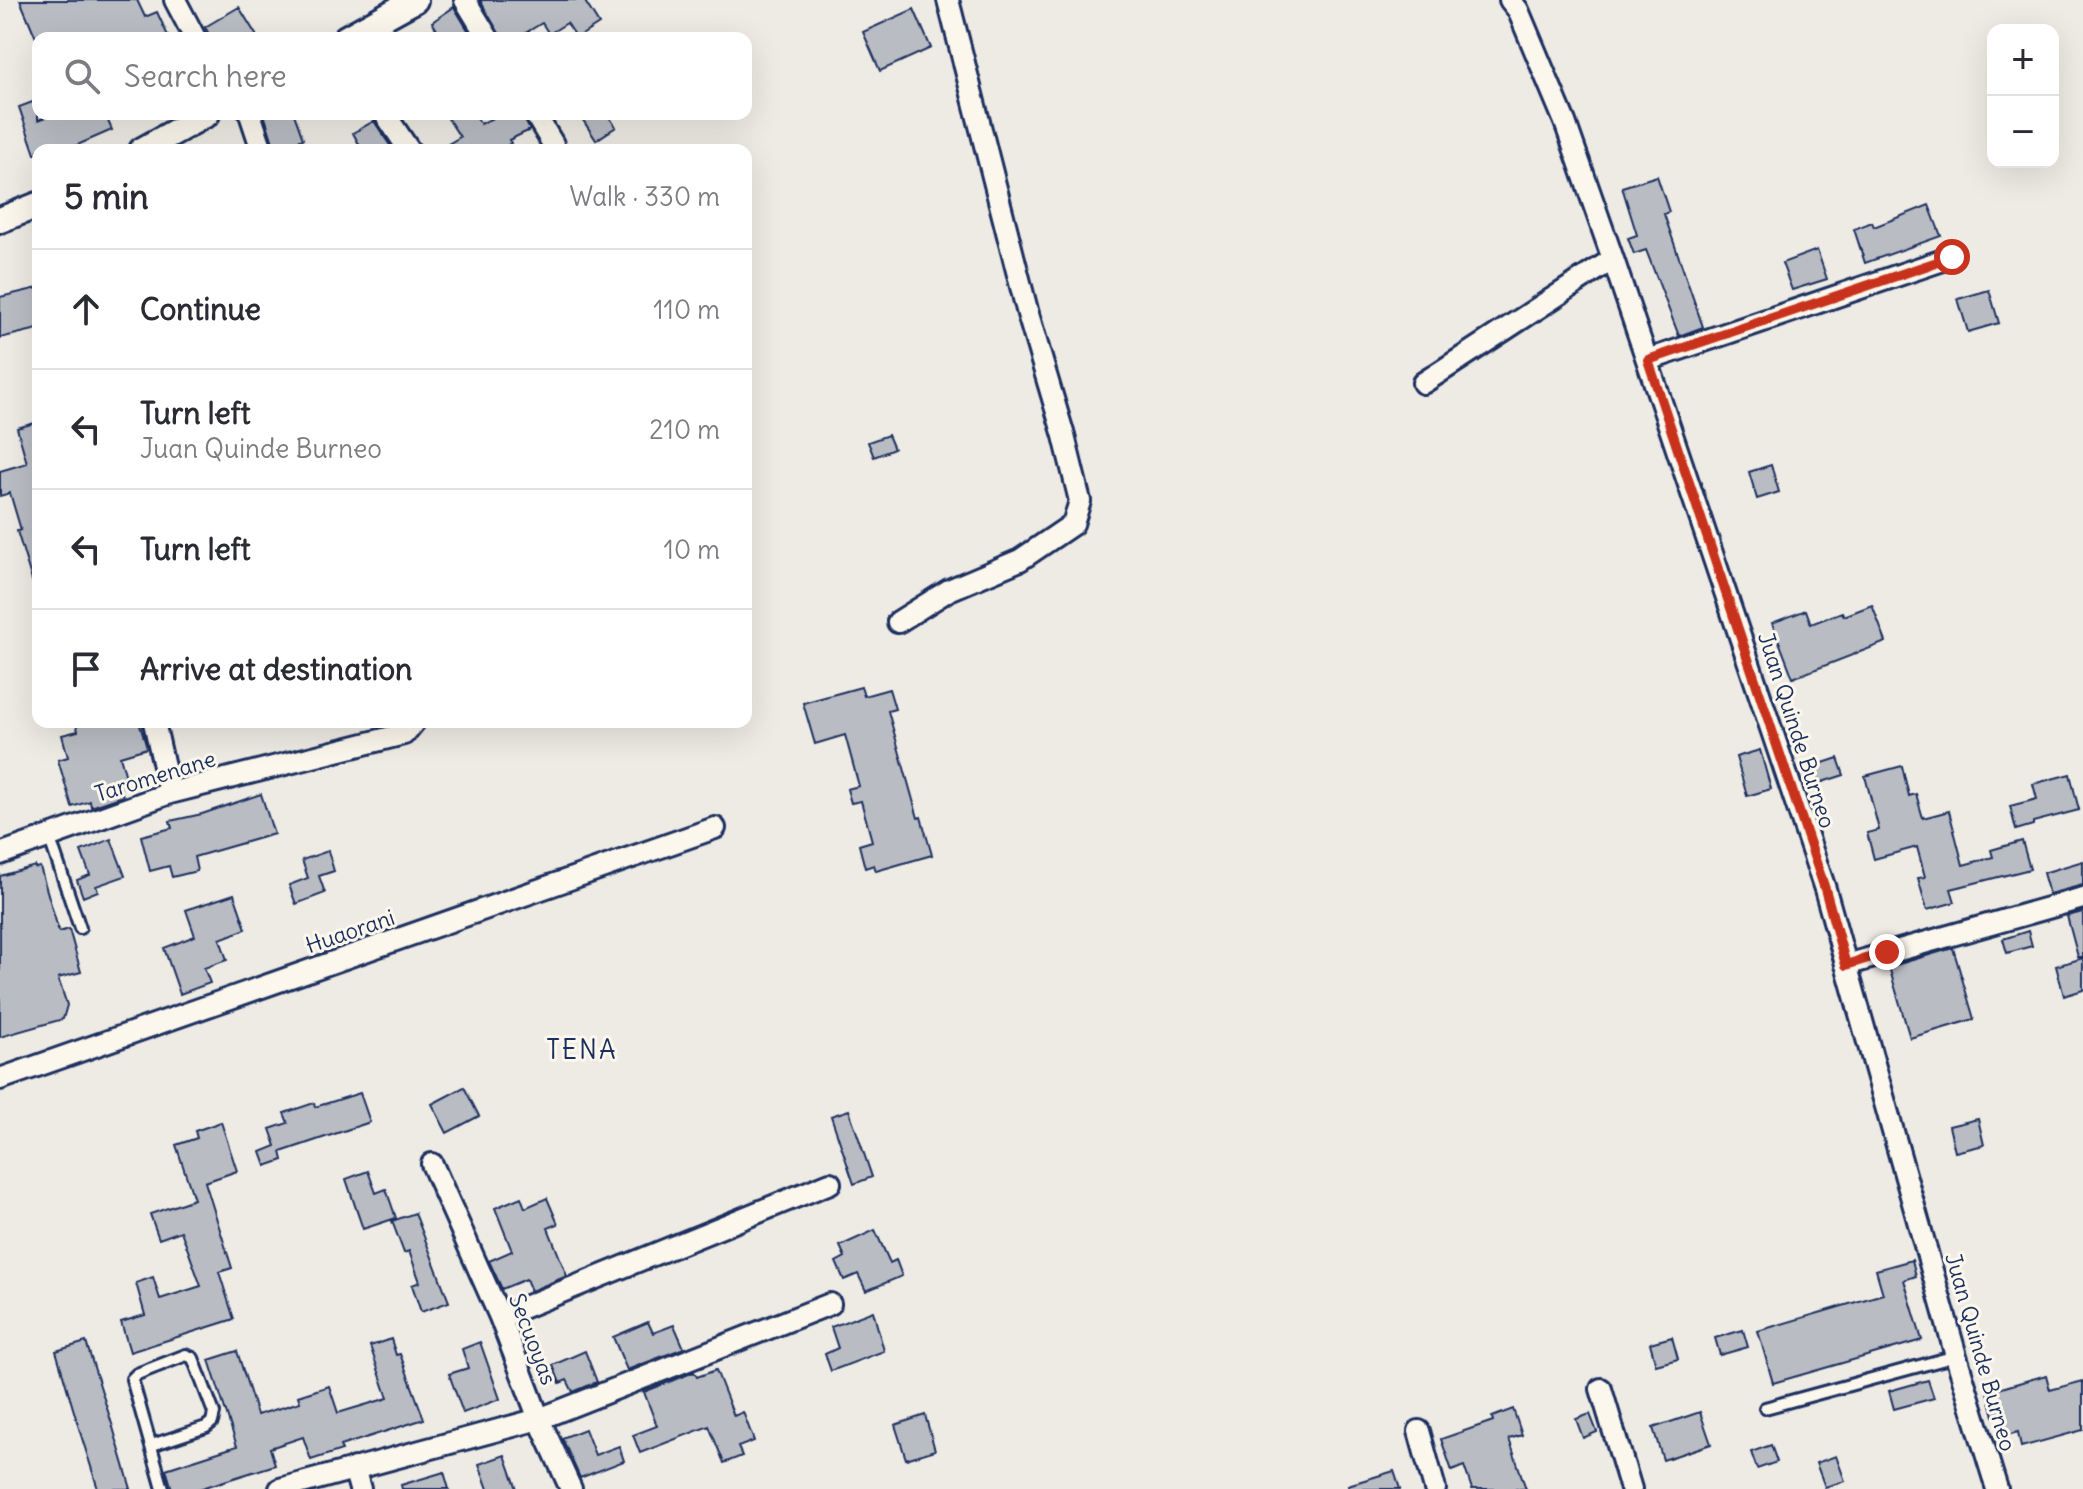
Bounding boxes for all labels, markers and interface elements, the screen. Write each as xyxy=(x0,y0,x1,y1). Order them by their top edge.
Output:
map controls xyxy=(1987,24,2059,168)
button: + xyxy=(1987,24,2059,96)
search box xyxy=(32,32,752,120)
icon: search xyxy=(60,54,104,98)
text: Search here xyxy=(124,57,287,95)
button: − xyxy=(1987,96,2059,168)
text: 5 min xyxy=(64,175,149,218)
text: Walk · 330 m xyxy=(570,180,720,213)
route start xyxy=(1934,239,1970,275)
icon: ahead xyxy=(64,287,108,331)
text: Continue xyxy=(140,290,261,328)
text: 110 m xyxy=(653,293,720,326)
text: Turn left xyxy=(140,394,251,432)
icon: left xyxy=(64,407,108,451)
text: 210 m xyxy=(649,413,720,446)
text: Juan Quinde Burneo xyxy=(140,432,382,465)
icon: left xyxy=(64,527,108,571)
text: Turn left xyxy=(140,530,251,568)
text: 10 m xyxy=(664,533,720,566)
street label: Juan Quinde Burneo xyxy=(1752,628,1842,832)
icon: arrive xyxy=(64,647,108,691)
text: Arrive at destination xyxy=(140,650,412,688)
street label: Taromenane xyxy=(91,744,219,808)
street label: Huaorani xyxy=(302,903,398,959)
route end xyxy=(1869,934,1905,970)
district label: TENA xyxy=(546,1033,618,1066)
street label: Juan Quinde Burneo xyxy=(1939,1250,2023,1454)
street label: Secuoyas xyxy=(503,1289,563,1389)

